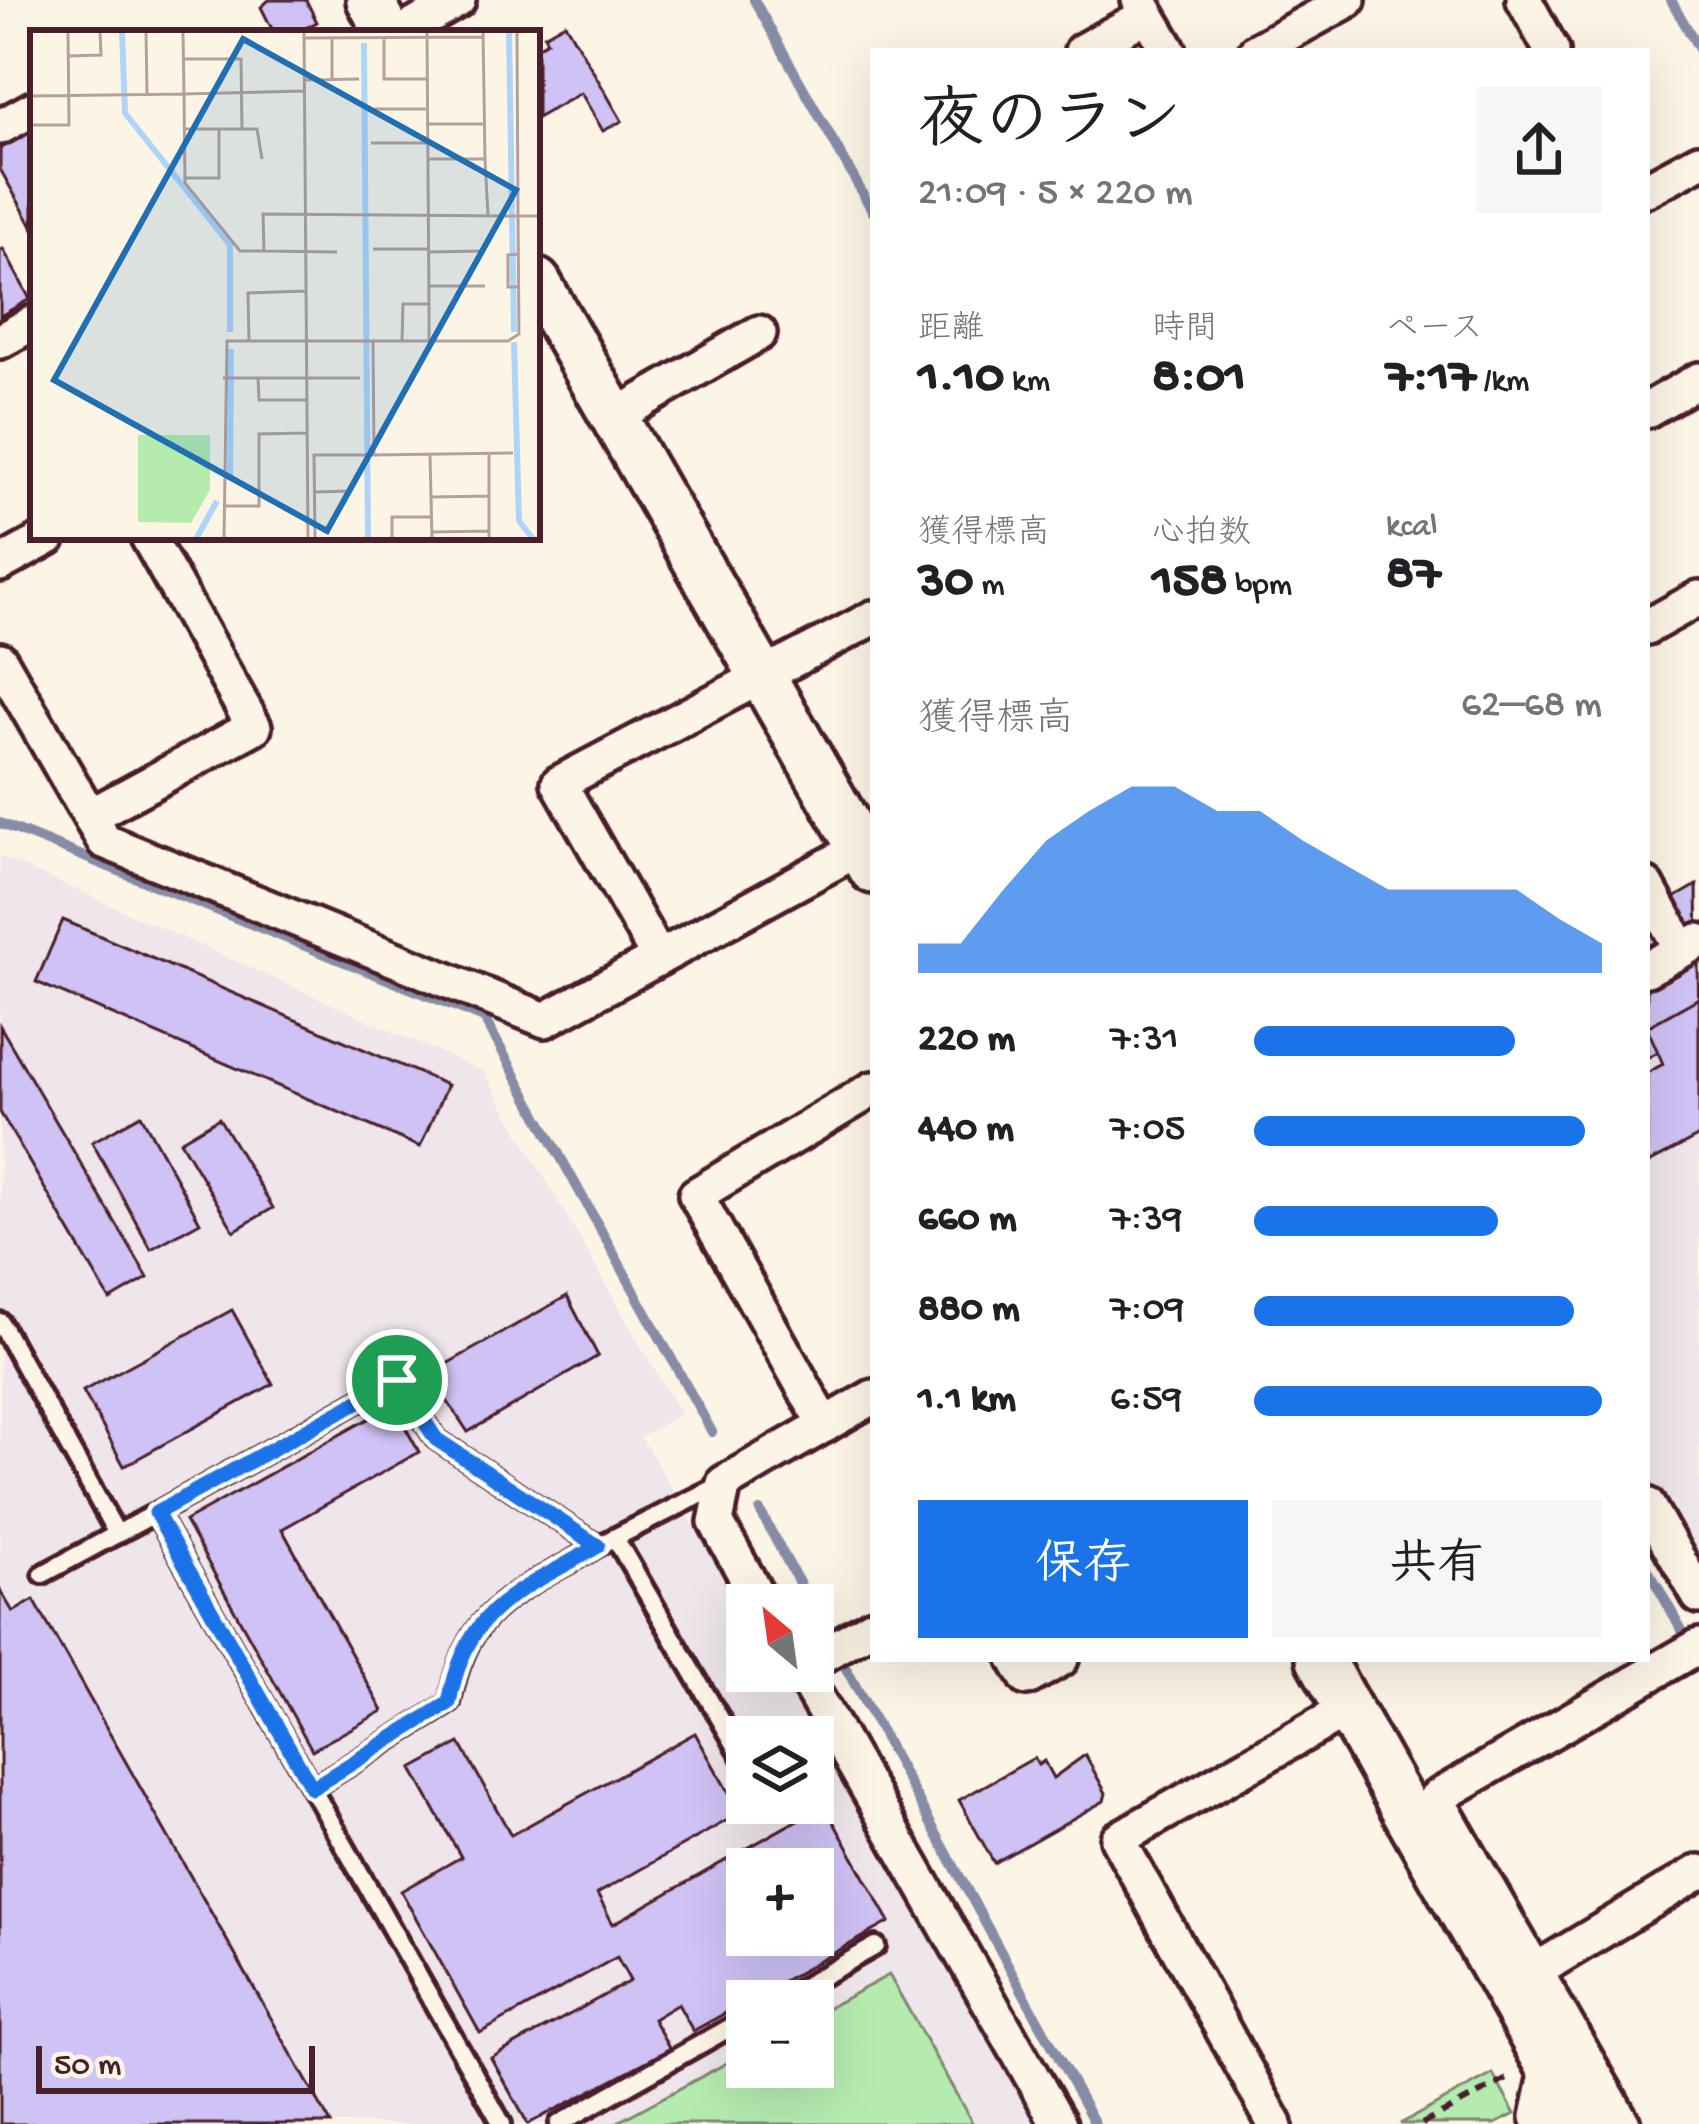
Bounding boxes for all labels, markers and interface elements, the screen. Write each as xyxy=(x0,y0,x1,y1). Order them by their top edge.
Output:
inset map xyxy=(30,30,540,540)
button: share xyxy=(1476,87,1602,213)
text: 夜のラン xyxy=(918,88,1182,166)
text: 21:09 · 5 × 220 m xyxy=(918,172,1193,218)
text: 距離 xyxy=(918,312,984,350)
text: 時間 xyxy=(1152,312,1218,350)
text: ペース xyxy=(1386,312,1483,350)
text: 1.10 xyxy=(918,350,1004,410)
text: 8:01 xyxy=(1152,350,1246,410)
text: 7:17 xyxy=(1386,350,1476,410)
text: km xyxy=(1004,364,1050,402)
text: /km xyxy=(1476,364,1530,402)
text: kcal xyxy=(1386,509,1438,547)
text: 獲得標高 xyxy=(918,516,1050,554)
text: 心拍数 xyxy=(1152,516,1251,554)
text: 87 xyxy=(1386,547,1440,607)
text: 30 xyxy=(918,554,973,614)
text: 158 xyxy=(1152,554,1227,614)
text: m xyxy=(973,568,1005,606)
text: bpm xyxy=(1227,568,1292,606)
text: 62–68 m xyxy=(1461,684,1602,730)
text: 獲得標高 xyxy=(918,699,1074,745)
text: 220 m xyxy=(918,1018,1015,1064)
text: 7:31 xyxy=(1110,1018,1179,1064)
text: 440 m xyxy=(918,1108,1014,1154)
text: 7:05 xyxy=(1110,1108,1185,1154)
text: 660 m xyxy=(918,1198,1017,1244)
text: 7:39 xyxy=(1110,1198,1182,1244)
text: 880 m xyxy=(918,1288,1020,1334)
text: 7:09 xyxy=(1110,1288,1184,1334)
pin xyxy=(346,1329,448,1431)
icon: arrive xyxy=(364,1347,430,1413)
text: 1.1 km xyxy=(918,1378,1016,1424)
text: 6:59 xyxy=(1110,1378,1182,1424)
button: 保存 xyxy=(918,1500,1248,1638)
button: 共有 xyxy=(1272,1500,1602,1638)
north arrow xyxy=(726,1584,834,1692)
map controls xyxy=(726,1584,834,2088)
button: layers xyxy=(726,1716,834,1824)
button: + xyxy=(726,1848,834,1956)
button: − xyxy=(726,1980,834,2088)
scale bar xyxy=(36,2040,315,2093)
text: 50 m xyxy=(54,2048,121,2086)

